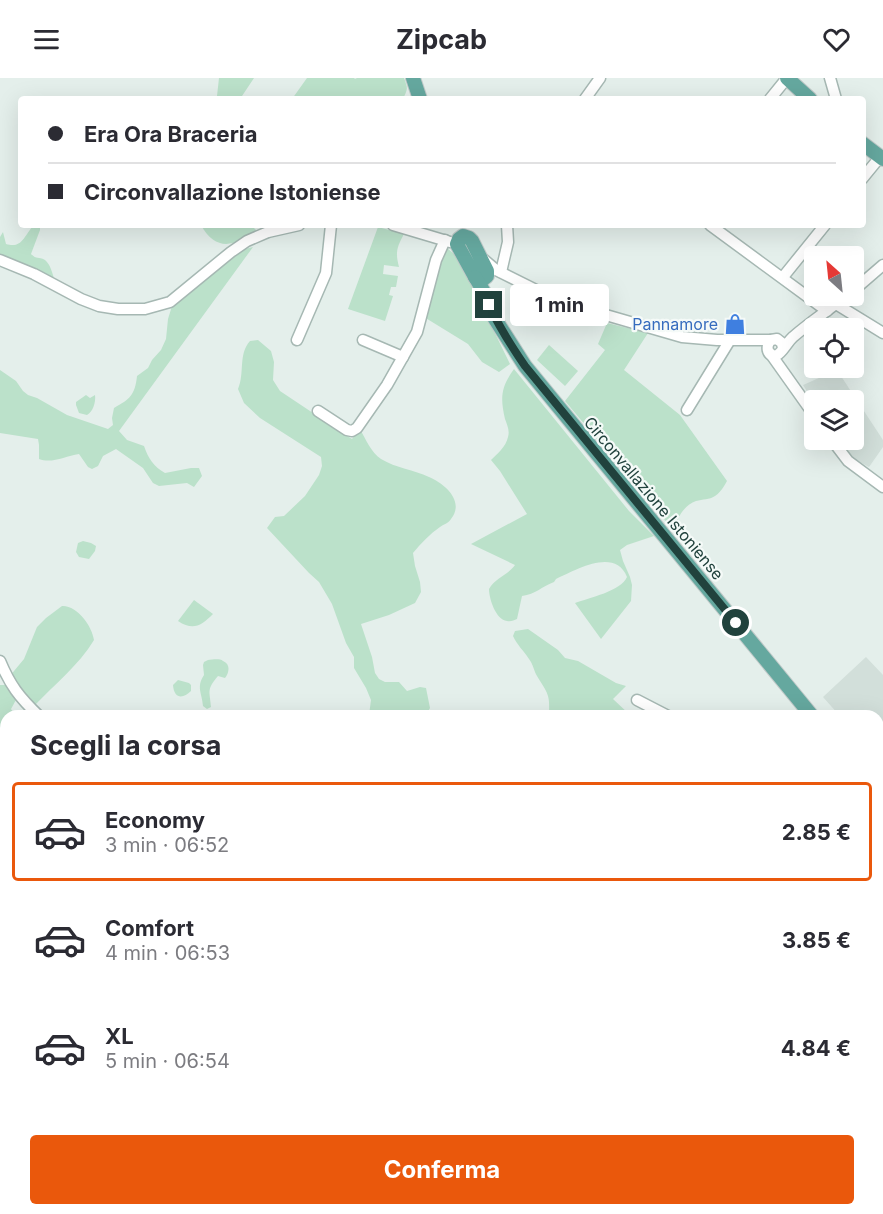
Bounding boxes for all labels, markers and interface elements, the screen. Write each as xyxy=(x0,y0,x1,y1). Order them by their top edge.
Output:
icon: menu xyxy=(30,23,63,56)
text: Zipcab xyxy=(396,23,487,56)
icon: heart xyxy=(820,23,853,56)
text: Era Ora Braceria xyxy=(84,121,258,147)
text: Circonvallazione Istoniense xyxy=(84,179,381,205)
north arrow xyxy=(804,246,864,306)
map controls xyxy=(804,246,864,450)
callout: 1 min xyxy=(510,284,609,326)
route end xyxy=(475,291,502,318)
text: 1 min xyxy=(535,293,584,317)
shop icon: Pannamore xyxy=(723,312,747,336)
place label: Pannamore xyxy=(632,314,718,334)
button: locate xyxy=(804,318,864,378)
button: layers xyxy=(804,390,864,450)
street label: Circonvallazione Istoniense xyxy=(580,412,728,584)
route start xyxy=(722,609,749,636)
text: Scegli la corsa xyxy=(30,729,221,762)
icon: car xyxy=(33,805,87,859)
text: Economy xyxy=(105,807,205,833)
text: 2.85 € xyxy=(782,819,851,845)
text: 3 min · 06:52 xyxy=(105,833,229,857)
icon: car xyxy=(33,913,87,967)
text: Comfort xyxy=(105,915,194,941)
text: 3.85 € xyxy=(782,927,851,953)
text: 4 min · 06:53 xyxy=(105,941,230,965)
icon: car xyxy=(33,1021,87,1075)
text: XL xyxy=(105,1023,134,1049)
text: 4.84 € xyxy=(781,1035,851,1061)
text: 5 min · 06:54 xyxy=(105,1049,230,1073)
button: Conferma xyxy=(30,1135,854,1204)

